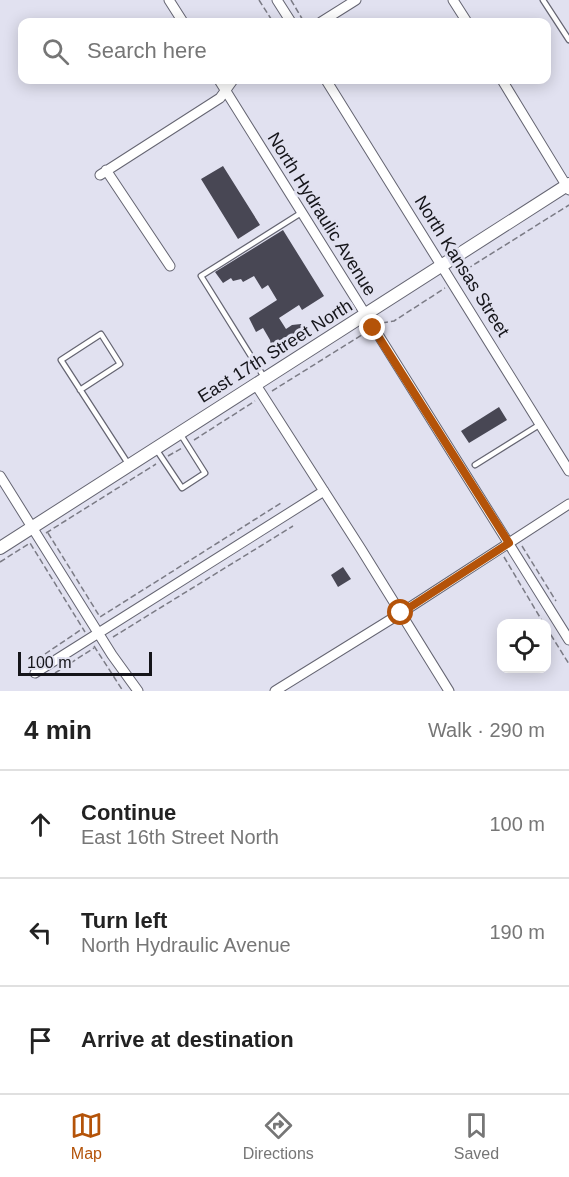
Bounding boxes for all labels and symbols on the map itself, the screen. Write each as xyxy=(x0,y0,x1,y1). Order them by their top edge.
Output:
street label: North Hydraulic Avenue xyxy=(264,129,380,299)
street label: North Kansas Street xyxy=(411,192,513,340)
street label: East 17th Street North xyxy=(194,295,356,407)
route end xyxy=(359,314,385,340)
route start xyxy=(387,599,413,625)
scale bar xyxy=(18,649,152,676)

